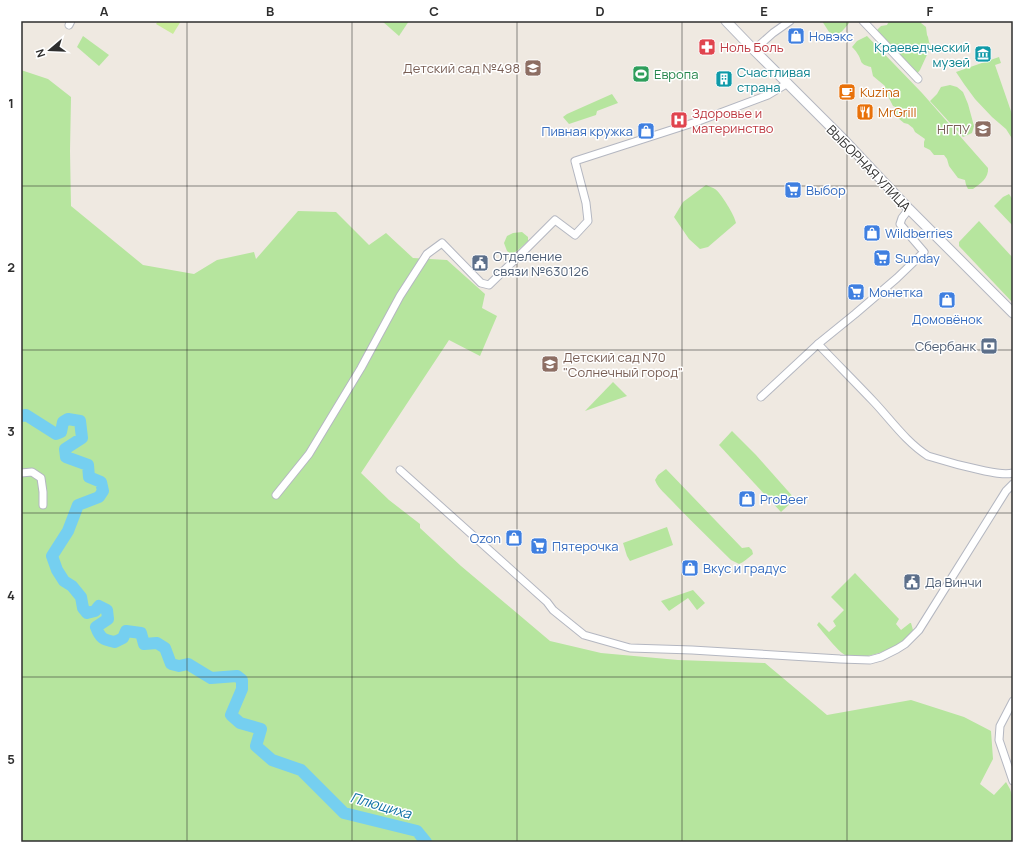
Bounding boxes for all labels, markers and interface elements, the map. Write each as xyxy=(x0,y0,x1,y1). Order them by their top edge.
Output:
text: A xyxy=(100,2,109,20)
text: B xyxy=(266,2,274,20)
text: C xyxy=(429,2,439,20)
text: D xyxy=(595,2,605,20)
text: E xyxy=(760,2,768,20)
text: F xyxy=(927,2,934,20)
shop icon: Новэкс xyxy=(786,26,806,46)
place label: Новэкс xyxy=(809,27,853,45)
north arrow xyxy=(30,30,70,70)
pharmacy icon: Ноль Боль xyxy=(697,37,717,57)
place label: Ноль Боль xyxy=(720,38,784,56)
place label: Краеведческий музей xyxy=(874,38,970,71)
museum icon: Краеведческий музей xyxy=(973,44,993,64)
text: N xyxy=(32,47,48,60)
school or university icon: Детский сад №498 xyxy=(523,58,543,78)
place label: Детский сад №498 xyxy=(403,59,520,77)
place label: Счастливая страна xyxy=(737,63,810,96)
sports icon: Европа xyxy=(631,64,651,84)
place label: Европа xyxy=(654,65,698,83)
building icon: Счастливая страна xyxy=(714,69,734,89)
cafe icon: Kuzina xyxy=(837,82,857,102)
place label: Kuzina xyxy=(860,83,900,101)
text: 1 xyxy=(8,94,14,112)
restaurant icon: MrGrill xyxy=(855,102,875,122)
place label: MrGrill xyxy=(878,103,917,121)
place label: Здоровье и материнство xyxy=(692,104,774,137)
hospital icon: Здоровье и материнство xyxy=(669,110,689,130)
school or university icon: НГПУ xyxy=(973,119,993,139)
place label: НГПУ xyxy=(937,120,970,138)
shop icon: Пивная кружка xyxy=(636,121,656,141)
street label: ВЫБОРНАЯ УЛИЦА xyxy=(823,121,915,215)
place label: Пивная кружка xyxy=(541,122,633,140)
supermarket icon: Выбор xyxy=(783,180,803,200)
place label: Выбор xyxy=(806,181,846,199)
shop icon: Wildberries xyxy=(862,223,882,243)
place label: Wildberries xyxy=(885,224,953,242)
place label: Отделение связи №630126 xyxy=(493,247,589,280)
supermarket icon: Sunday xyxy=(872,248,892,268)
place label: Sunday xyxy=(895,249,940,267)
public building icon: Отделение связи №630126 xyxy=(470,253,490,273)
text: 2 xyxy=(7,258,15,276)
supermarket icon: Монетка xyxy=(846,282,866,302)
place label: Монетка xyxy=(869,283,923,301)
shop icon: Домовёнок xyxy=(937,290,957,310)
place label: Домовёнок xyxy=(912,310,983,328)
bank icon: Сбербанк xyxy=(979,336,999,356)
place label: Сбербанк xyxy=(915,337,977,355)
place label: Детский сад N70 "Солнечный город" xyxy=(563,348,683,381)
school or university icon: Детский сад N70 "Солнечный город" xyxy=(540,354,560,374)
text: 3 xyxy=(7,422,15,440)
shop icon: ProBeer xyxy=(737,489,757,509)
place label: ProBeer xyxy=(760,490,808,508)
shop icon: Ozon xyxy=(504,528,524,548)
place label: Ozon xyxy=(470,529,501,547)
supermarket icon: Пятерочка xyxy=(529,536,549,556)
place label: Пятерочка xyxy=(552,537,618,555)
shop icon: Вкус и градус xyxy=(680,558,700,578)
place label: Вкус и градус xyxy=(703,559,786,577)
public building icon: Да Винчи xyxy=(902,572,922,592)
place label: Да Винчи xyxy=(925,573,982,591)
text: 4 xyxy=(7,586,15,604)
text: 5 xyxy=(7,750,15,768)
water label: Плющиха xyxy=(348,787,415,823)

